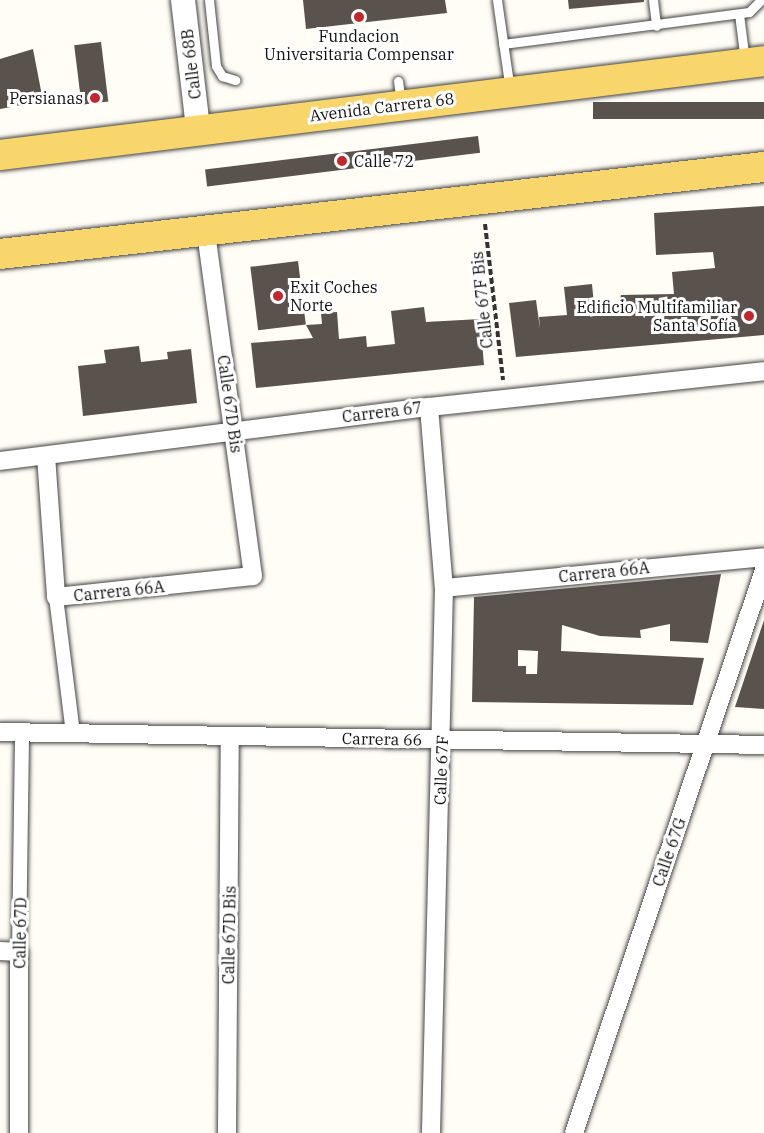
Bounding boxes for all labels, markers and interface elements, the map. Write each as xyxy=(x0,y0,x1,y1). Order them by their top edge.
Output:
marker: Fundacion Universitaria Compensar xyxy=(352,10,366,24)
place label: Fundacion Universitaria Compensar xyxy=(264,26,454,64)
street label: Calle 68B xyxy=(177,28,205,100)
place label: Persianas xyxy=(9,88,83,108)
street label: Avenida Carrera 68 xyxy=(309,89,455,125)
marker: Persianas xyxy=(88,91,102,105)
place label: Calle 72 xyxy=(354,151,414,171)
marker: Calle 72 xyxy=(335,154,349,168)
street label: Calle 67F Bis xyxy=(467,251,497,349)
place label: Exit Coches Norte xyxy=(290,277,378,315)
marker: Exit Coches Norte xyxy=(271,289,285,303)
place label: Edificio Multifamiliar Santa Sofía xyxy=(576,297,737,335)
marker: Edificio Multifamiliar Santa Sofía xyxy=(742,309,756,323)
street label: Calle 67D Bis xyxy=(214,354,246,454)
street label: Carrera 67 xyxy=(341,398,423,426)
street label: Carrera 66A xyxy=(558,558,650,586)
street label: Carrera 66A xyxy=(73,577,165,605)
street label: Carrera 66 xyxy=(342,729,422,749)
street label: Calle 67F xyxy=(430,735,452,805)
street label: Calle 67G xyxy=(648,815,690,889)
street label: Calle 67D Bis xyxy=(219,886,239,984)
street label: Calle 67D xyxy=(10,897,30,969)

